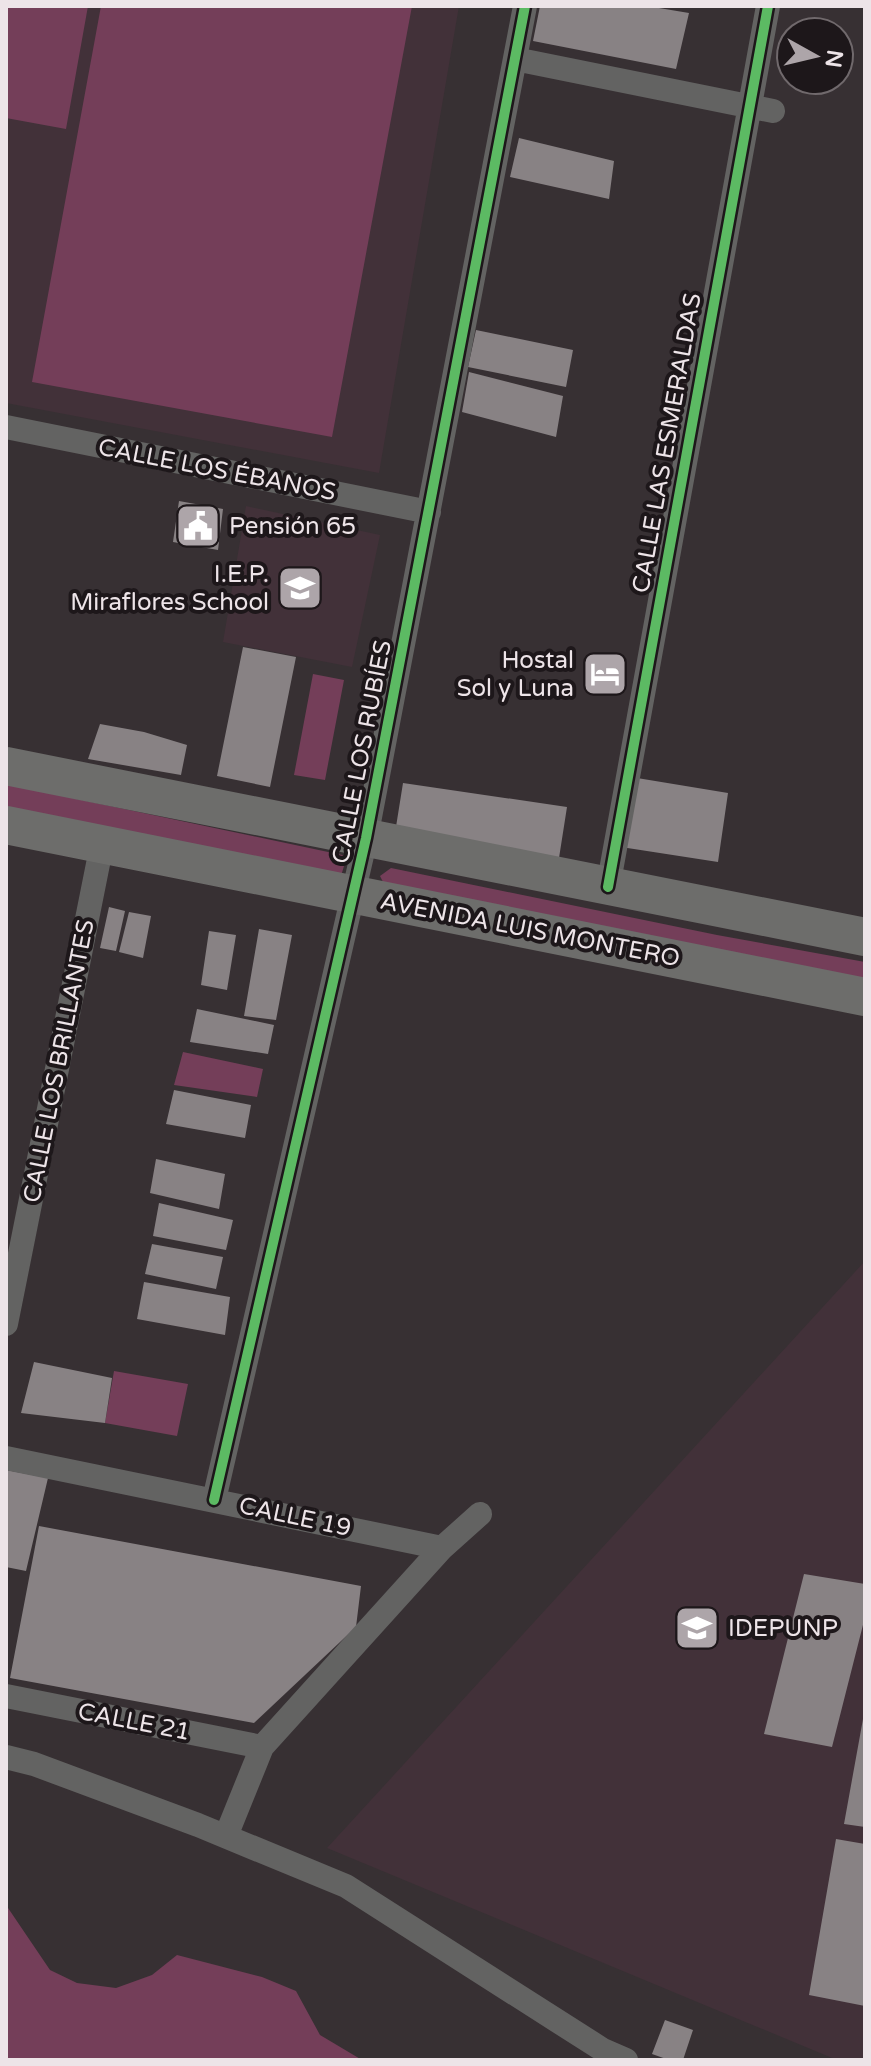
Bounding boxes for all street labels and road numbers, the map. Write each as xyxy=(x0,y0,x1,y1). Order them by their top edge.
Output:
street label: CALLE LAS ESMERALDAS xyxy=(626,291,708,595)
street label: CALLE LOS ÉBANOS xyxy=(96,432,338,507)
street label: CALLE LOS RUBÍES xyxy=(325,638,398,866)
street label: AVENIDA LUIS MONTERO xyxy=(378,887,682,973)
street label: CALLE LOS BRILLANTES xyxy=(17,917,101,1205)
street label: CALLE 19 xyxy=(236,1491,354,1543)
street label: CALLE 21 xyxy=(75,1697,193,1747)

